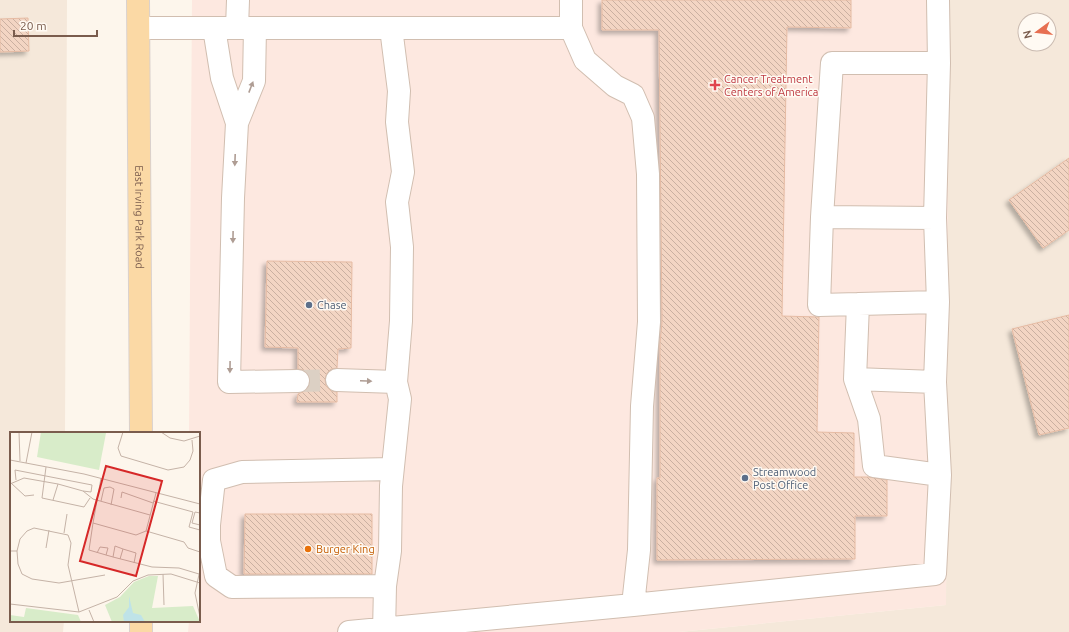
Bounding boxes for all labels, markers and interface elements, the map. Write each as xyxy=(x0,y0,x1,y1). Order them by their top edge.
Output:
scale bar xyxy=(14,12,97,38)
north arrow xyxy=(1017,12,1057,52)
text: 20 m xyxy=(20,19,47,32)
text: N xyxy=(1020,29,1034,40)
place label: Cancer Treatment Centers of America xyxy=(724,73,818,98)
marker: Cancer Treatment Centers of America xyxy=(709,79,721,91)
one-way arrow xyxy=(249,80,255,92)
one-way arrow xyxy=(232,154,238,167)
street label: East Irving Park Road xyxy=(133,165,146,269)
one-way arrow xyxy=(229,231,236,243)
place label: Chase xyxy=(317,299,347,311)
marker: Chase xyxy=(304,300,314,310)
one-way arrow xyxy=(227,361,233,374)
one-way arrow xyxy=(360,377,372,384)
inset map xyxy=(10,432,200,622)
place label: Streamwood Post Office xyxy=(753,466,816,491)
marker: Streamwood Post Office xyxy=(740,473,750,483)
place label: Burger King xyxy=(316,543,375,555)
marker: Burger King xyxy=(303,544,313,554)

